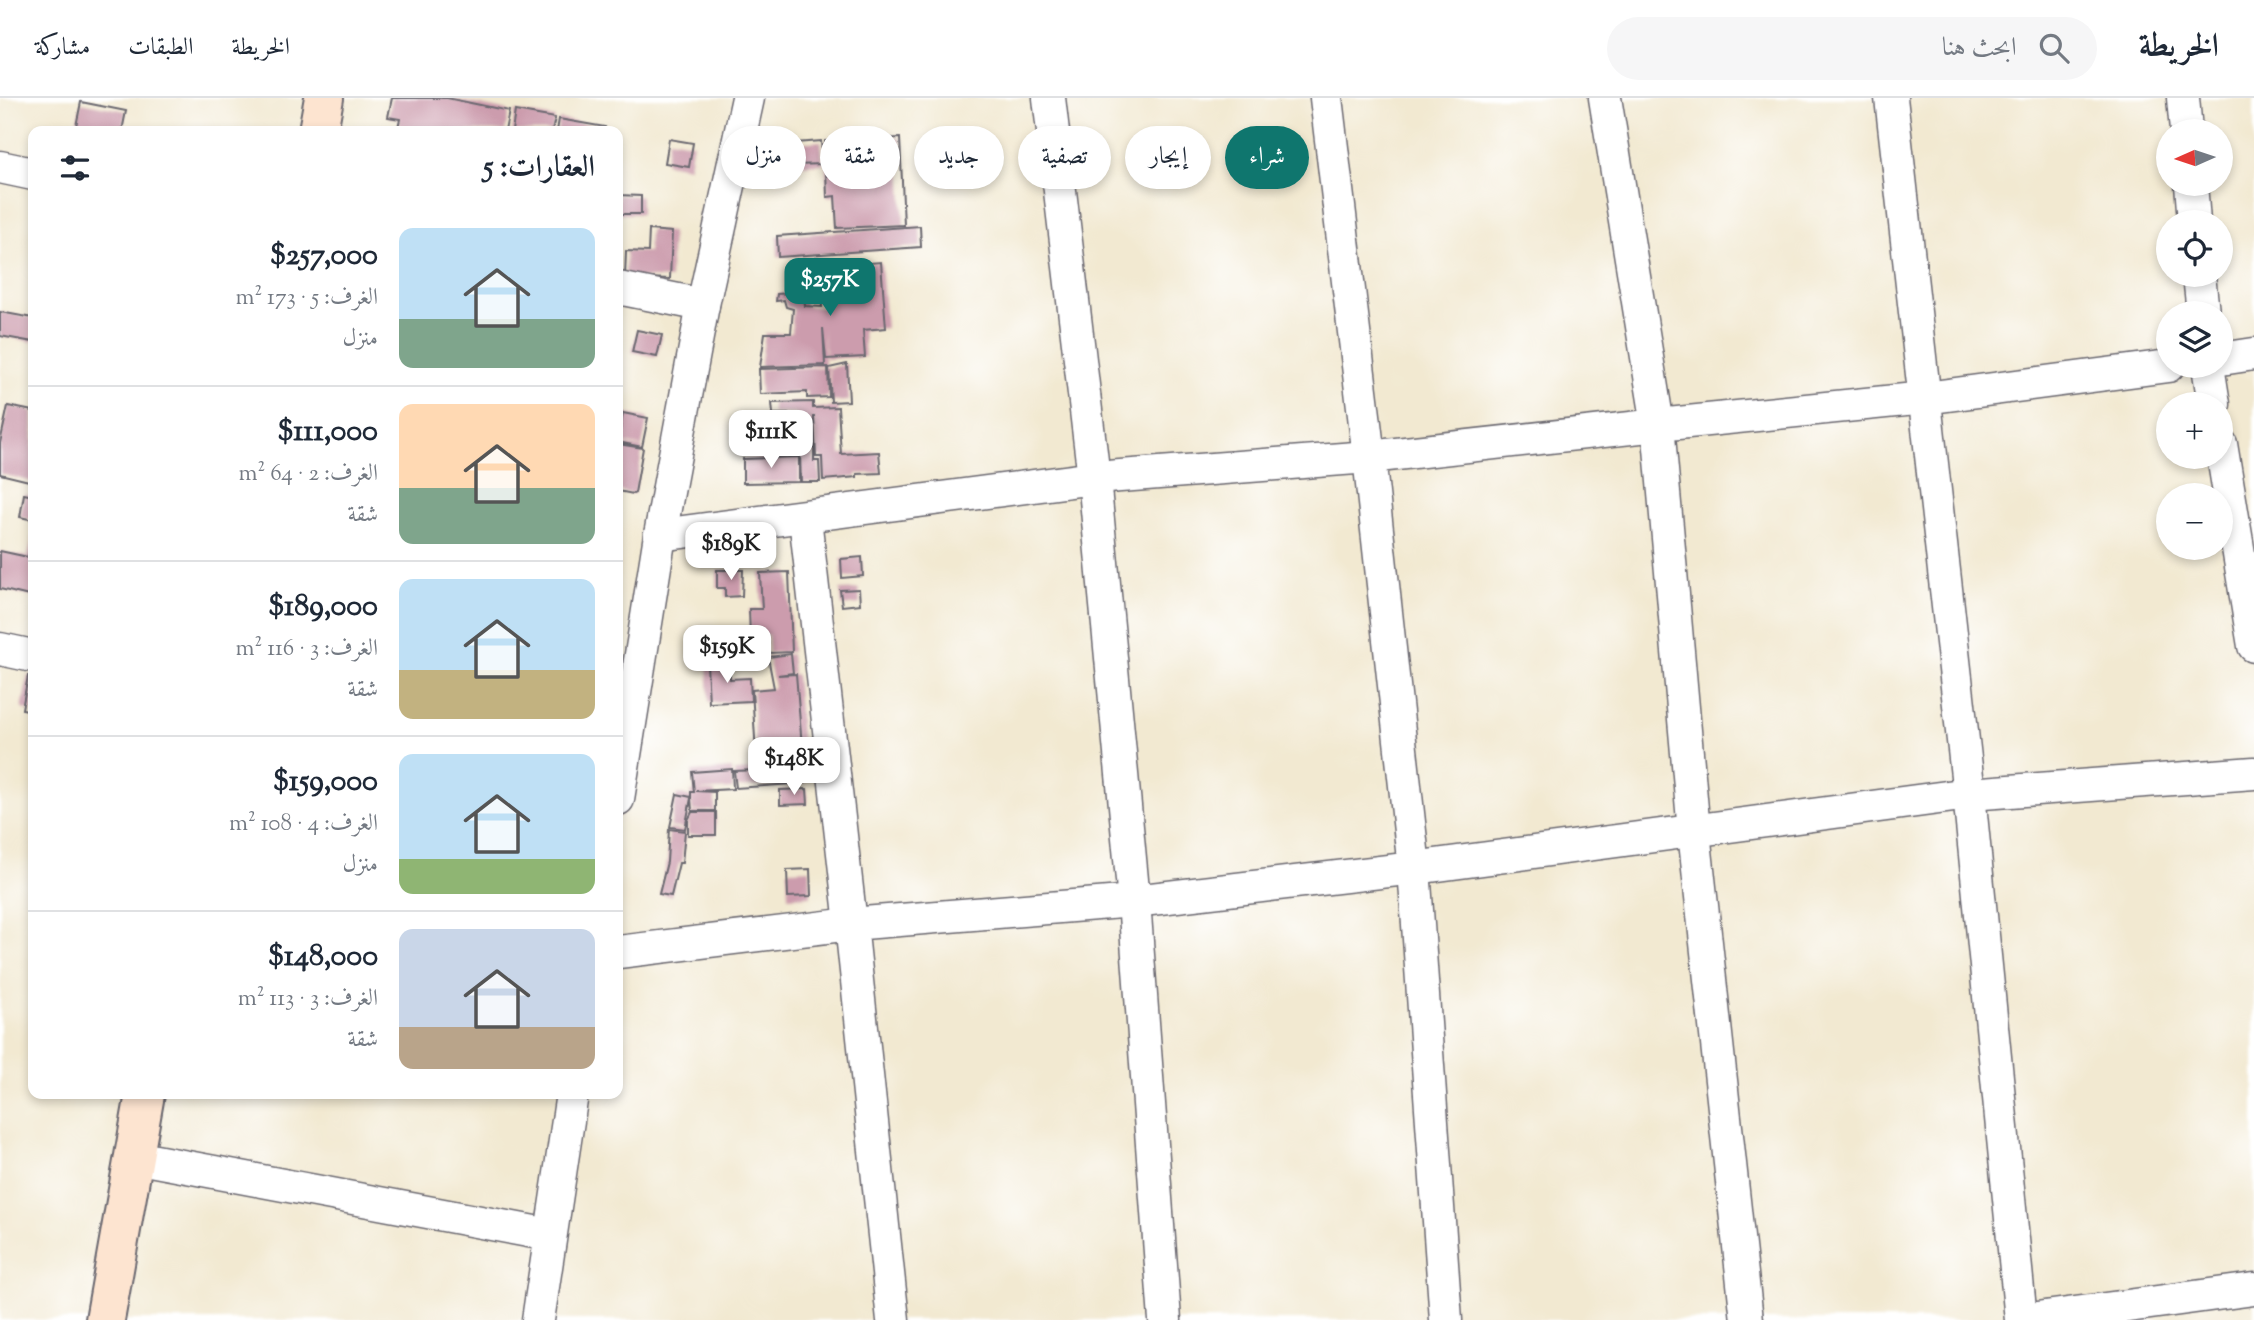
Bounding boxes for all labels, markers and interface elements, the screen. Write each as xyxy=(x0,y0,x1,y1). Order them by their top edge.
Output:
search box xyxy=(1607,17,2097,80)
text: الخريطة xyxy=(2139,24,2219,72)
icon: search xyxy=(2035,29,2073,67)
text: ابحث هنا xyxy=(1942,30,2017,67)
text: مشاركة xyxy=(35,31,90,65)
text: الطبقات xyxy=(128,31,194,65)
text: الخريطة xyxy=(232,31,290,65)
north arrow xyxy=(2156,119,2233,196)
map controls xyxy=(2156,119,2233,560)
chip: منزل xyxy=(721,126,806,189)
chip: شقة xyxy=(820,126,900,189)
chip: جديد xyxy=(914,126,1004,189)
chip: تصفية xyxy=(1018,126,1111,189)
chip: إيجار xyxy=(1125,126,1211,189)
chip: شراء xyxy=(1225,126,1309,189)
text: العقارات: 5 xyxy=(483,147,595,190)
icon: filters xyxy=(56,149,94,187)
button: locate xyxy=(2156,210,2233,287)
text: $257,000 xyxy=(270,235,378,278)
icon: home xyxy=(455,256,539,340)
pin: $257K xyxy=(781,258,879,318)
text: $257K xyxy=(800,264,860,297)
text: الغرف: 5 · 173 m² xyxy=(235,282,378,315)
button: layers xyxy=(2156,301,2233,378)
text: منزل xyxy=(343,323,378,356)
button: + xyxy=(2156,392,2233,469)
pin: $111K xyxy=(722,410,820,470)
text: $111,000 xyxy=(277,411,378,454)
text: $111K xyxy=(745,416,797,449)
icon: home xyxy=(455,432,539,516)
text: الغرف: 2 · 64 m² xyxy=(239,458,378,491)
button: − xyxy=(2156,483,2233,560)
text: شقة xyxy=(348,499,378,532)
pin: $189K xyxy=(682,522,780,582)
text: $189K xyxy=(701,528,761,561)
text: $189,000 xyxy=(268,586,378,629)
icon: home xyxy=(455,607,539,691)
pin: $159K xyxy=(678,626,776,685)
text: $159K xyxy=(699,631,755,664)
text: الغرف: 3 · 116 m² xyxy=(236,633,378,666)
text: شقة xyxy=(348,674,378,707)
pin: $148K xyxy=(745,738,843,797)
text: $148K xyxy=(764,743,824,776)
text: $159,000 xyxy=(273,761,378,804)
icon: home xyxy=(455,782,539,866)
text: الغرف: 4 · 108 m² xyxy=(229,808,378,841)
text: منزل xyxy=(343,849,378,882)
text: $148,000 xyxy=(268,936,378,979)
icon: home xyxy=(455,957,539,1041)
text: الغرف: 3 · 113 m² xyxy=(238,983,378,1016)
text: شقة xyxy=(348,1024,378,1057)

